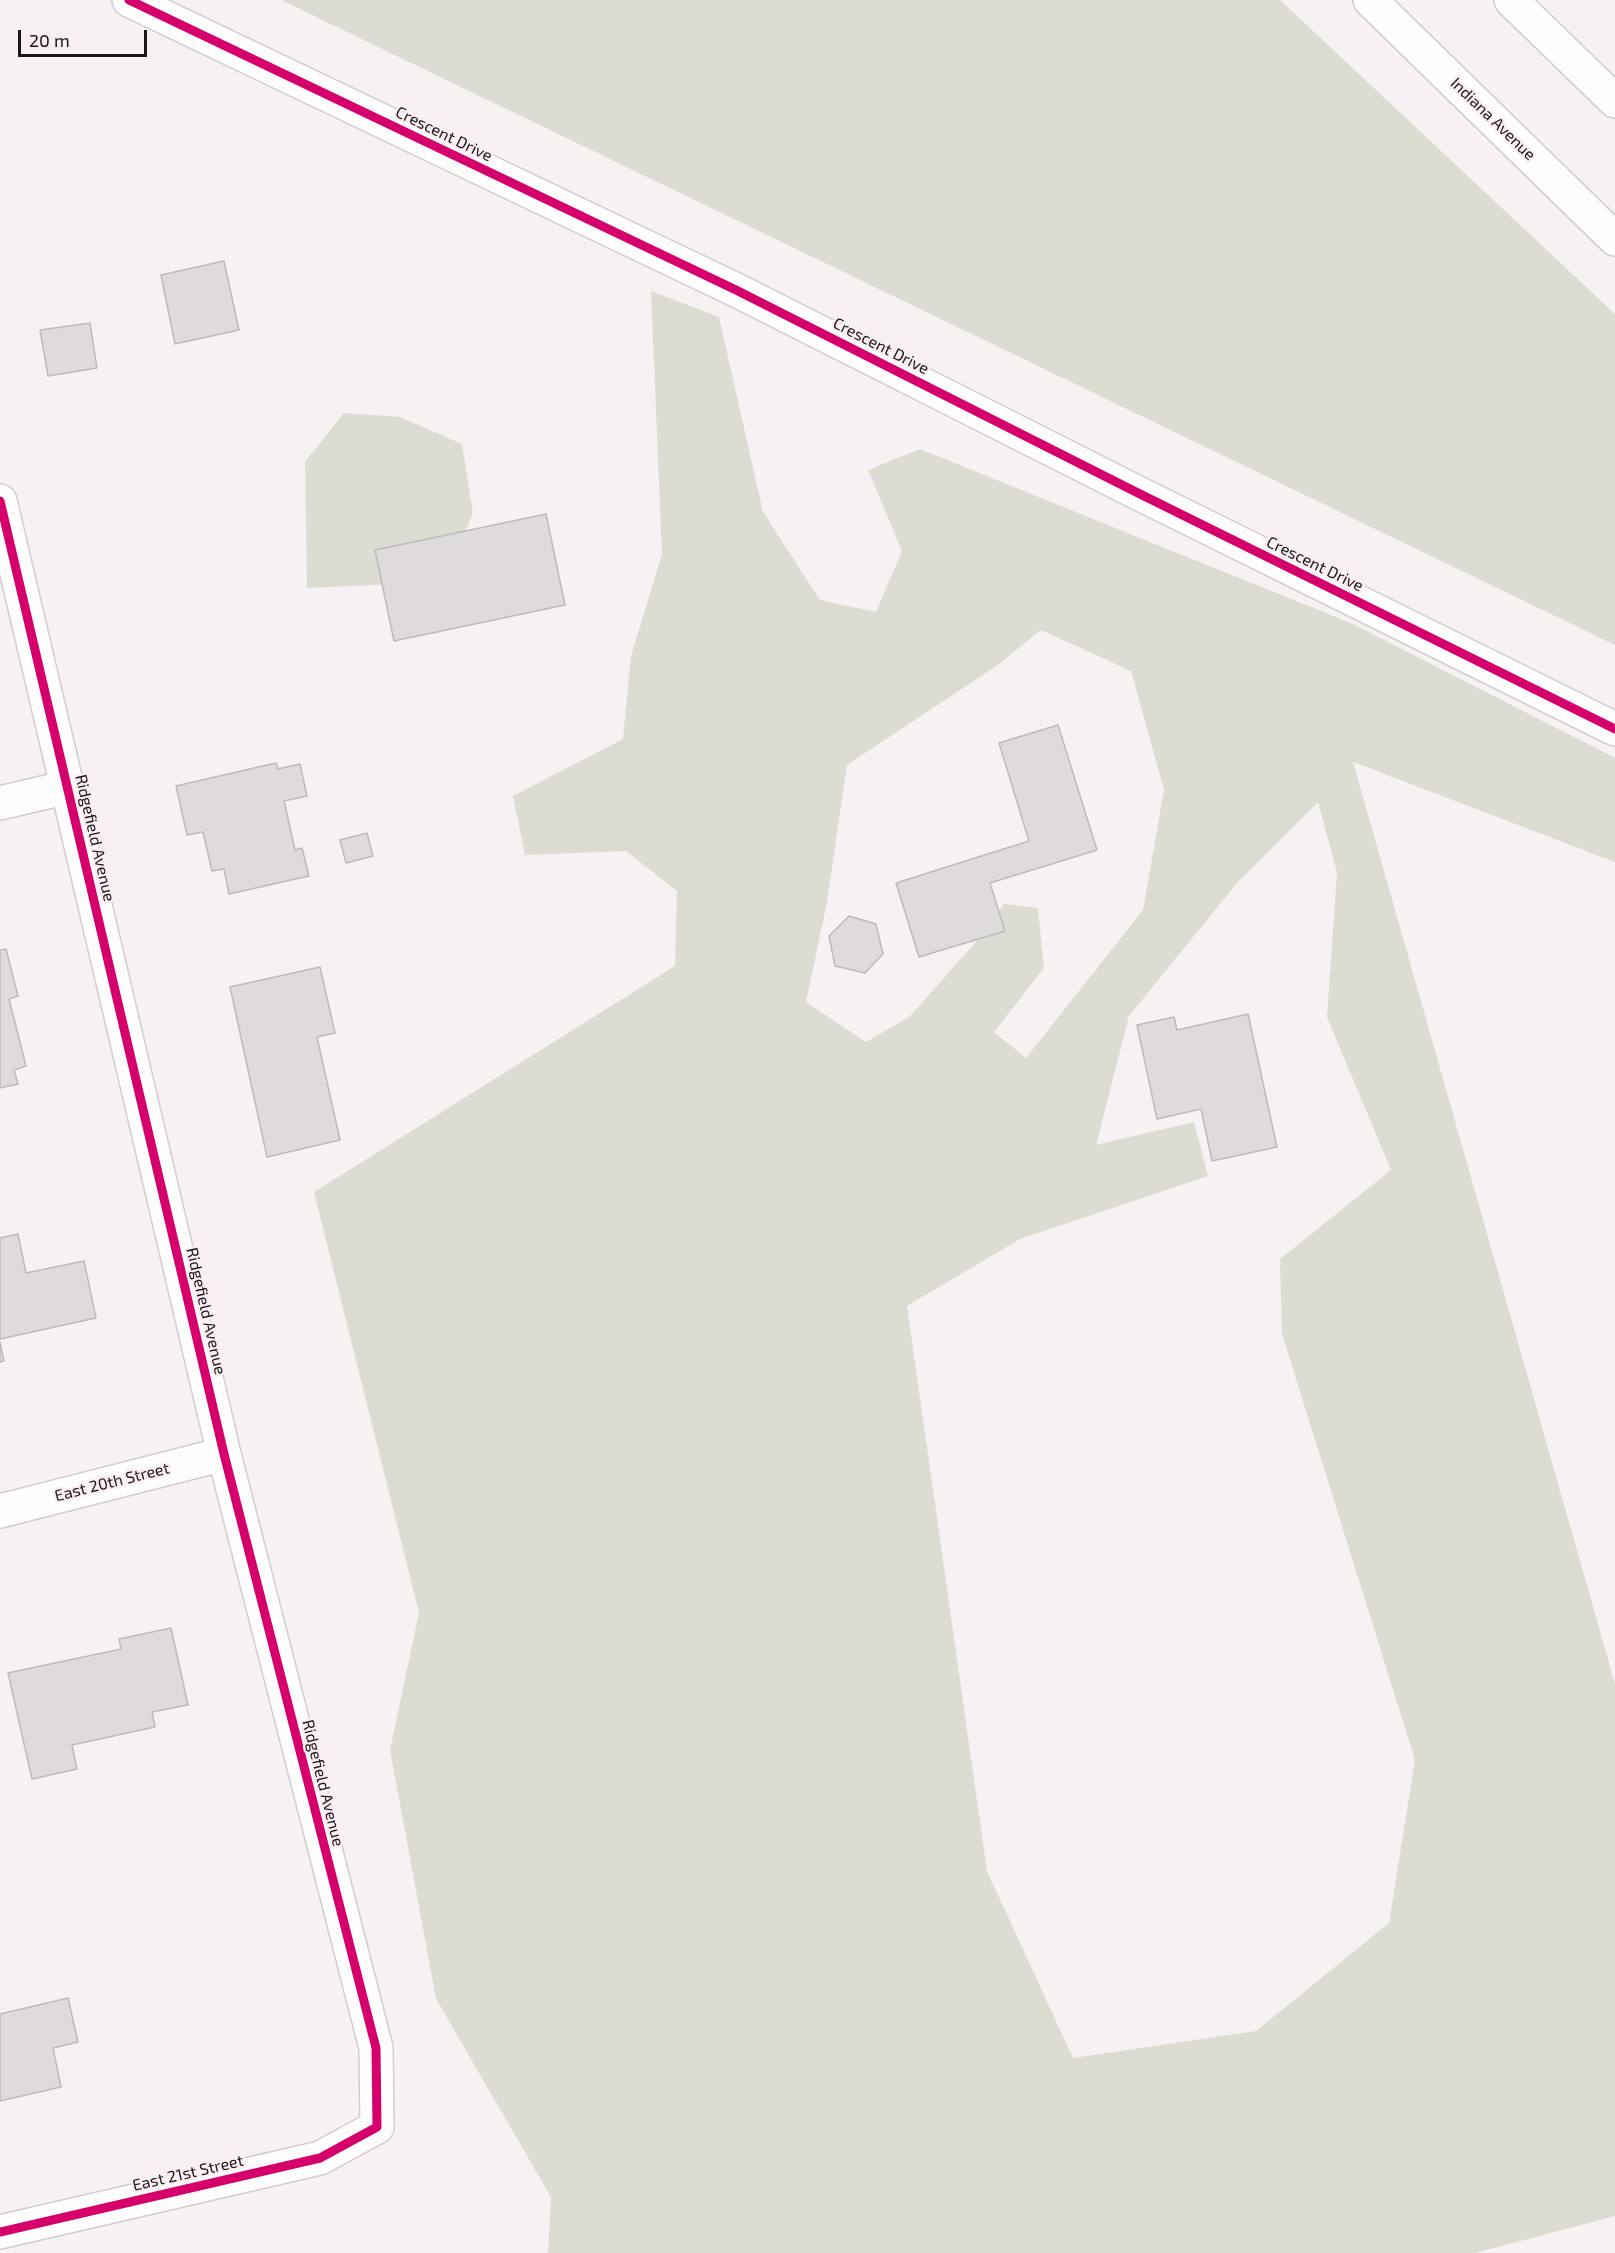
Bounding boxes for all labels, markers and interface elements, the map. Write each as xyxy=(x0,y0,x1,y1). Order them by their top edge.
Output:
scale bar xyxy=(21,18,150,56)
text: 20 m xyxy=(29,29,70,51)
street label: Indiana Avenue xyxy=(1447,74,1539,164)
street label: Crescent Drive xyxy=(392,102,496,166)
street label: Crescent Drive xyxy=(830,314,932,378)
street label: Crescent Drive xyxy=(1263,532,1367,596)
street label: Ridgefield Avenue xyxy=(71,773,119,903)
street label: Ridgefield Avenue xyxy=(182,1246,230,1376)
street label: East 20th Street xyxy=(53,1458,171,1506)
street label: Ridgefield Avenue xyxy=(298,1718,348,1848)
street label: East 21st Street xyxy=(131,2151,245,2195)

